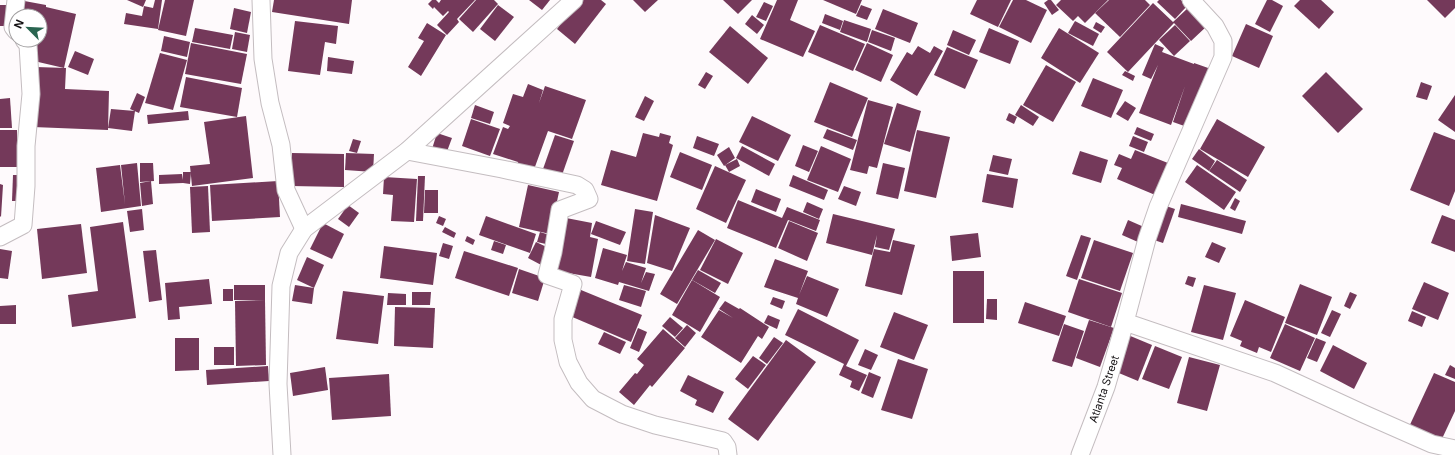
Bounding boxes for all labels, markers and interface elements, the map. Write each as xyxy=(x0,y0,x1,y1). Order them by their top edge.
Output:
north arrow xyxy=(8,8,48,48)
text: N xyxy=(11,17,27,31)
street label: Atlanta Street xyxy=(1086,353,1122,425)

